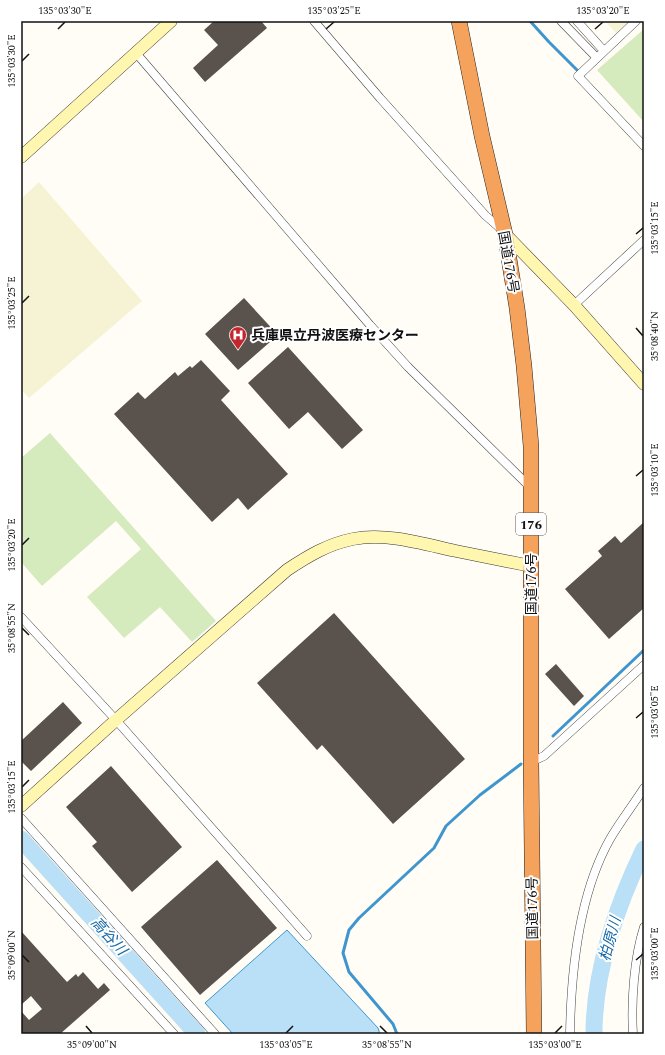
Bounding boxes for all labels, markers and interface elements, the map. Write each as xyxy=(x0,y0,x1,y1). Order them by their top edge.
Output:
text: 135°03'30"E xyxy=(38,3,92,19)
text: 135°03'25"E xyxy=(307,3,361,19)
text: 135°03'20"E xyxy=(576,3,630,19)
text: 135°03'30"E xyxy=(4,34,20,88)
text: 135°03'15"E xyxy=(647,201,663,255)
street label: 国道176号 xyxy=(493,229,524,295)
text: 135°03'25"E xyxy=(4,276,20,330)
text: 35°08'40"N xyxy=(647,311,663,361)
hospital icon: 兵庫県立丹波医療センター xyxy=(228,325,248,350)
place label: 兵庫県立丹波医療センター xyxy=(251,325,419,346)
text: 135°03'10"E xyxy=(647,443,663,497)
road number: 176 xyxy=(516,513,546,535)
text: 135°03'20"E xyxy=(4,518,20,572)
street label: 国道176号 xyxy=(521,553,542,616)
text: 35°08'55"N xyxy=(4,603,20,653)
text: 135°03'05"E xyxy=(647,685,663,739)
text: 135°03'15"E xyxy=(4,760,20,814)
street label: 国道176号 xyxy=(521,876,544,940)
water label: 高谷川 xyxy=(85,912,134,962)
water label: 柏原川 xyxy=(594,912,628,964)
text: 135°03'00"E xyxy=(647,927,663,981)
text: 35°09'00"N xyxy=(4,930,20,980)
text: 35°09'00"N xyxy=(67,1037,117,1053)
text: 135°03'05"E xyxy=(259,1037,313,1053)
text: 35°08'55"N xyxy=(362,1037,412,1053)
text: 135°03'00"E xyxy=(528,1037,582,1053)

